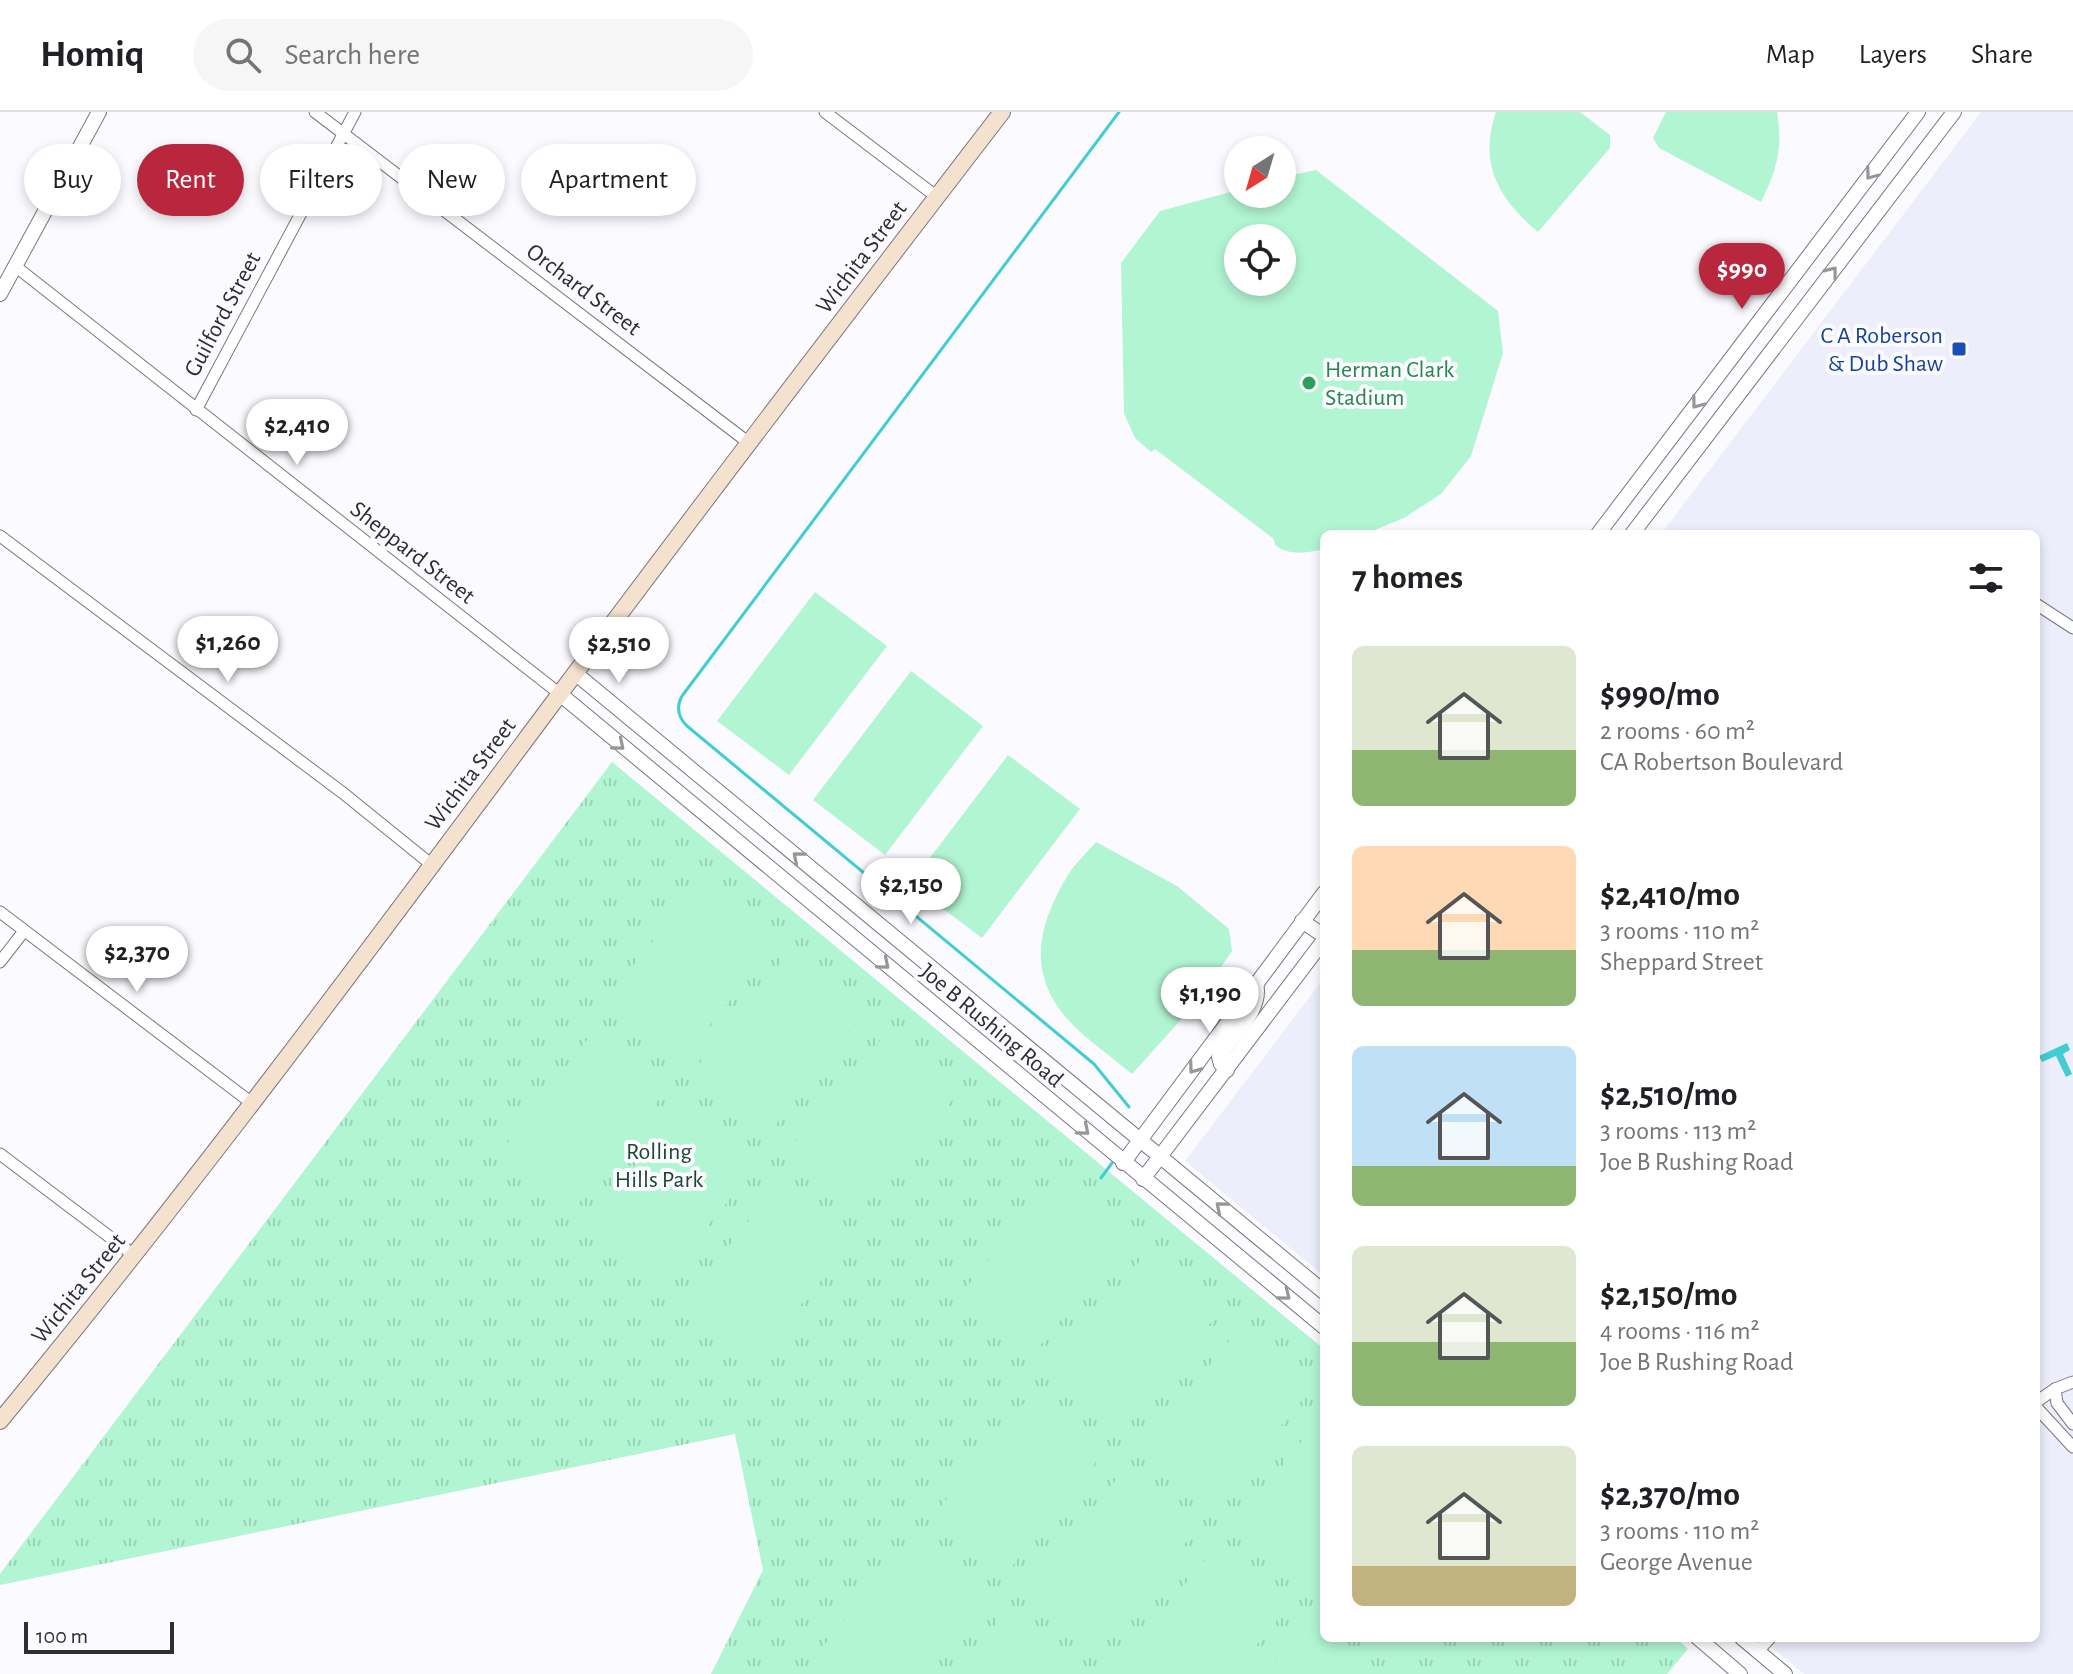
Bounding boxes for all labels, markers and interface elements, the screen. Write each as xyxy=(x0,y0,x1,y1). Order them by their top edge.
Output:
search box xyxy=(193,19,753,91)
icon: search xyxy=(221,33,265,77)
text: Homiq xyxy=(40,36,145,74)
text: Search here xyxy=(285,40,420,70)
text: Map xyxy=(1766,41,1815,69)
text: Layers xyxy=(1859,41,1927,69)
text: Share xyxy=(1971,41,2033,69)
north arrow xyxy=(1224,136,1296,208)
map controls xyxy=(1224,136,1296,296)
chip: Buy xyxy=(24,144,121,216)
chip: Rent xyxy=(137,144,244,216)
chip: Filters xyxy=(260,144,382,216)
chip: New xyxy=(398,144,505,216)
chip: Apartment xyxy=(521,144,696,216)
one-way arrow xyxy=(1867,165,1881,180)
street label: Wichita Street xyxy=(812,197,912,318)
button: locate xyxy=(1224,224,1296,296)
street label: Orchard Street xyxy=(522,239,645,341)
pin: $990 xyxy=(1695,243,1789,311)
street label: Guilford Street xyxy=(180,248,266,381)
text: $990 xyxy=(1717,256,1767,282)
one-way arrow xyxy=(1823,266,1837,281)
place label: C A Roberson & Dub Shaw xyxy=(1821,324,1943,376)
marker: C A Roberson & Dub Shaw xyxy=(1950,340,1968,358)
place label: Herman Clark Stadium xyxy=(1325,358,1454,410)
marker: Herman Clark Stadium xyxy=(1300,374,1318,392)
one-way arrow xyxy=(1692,394,1706,409)
pin: $2,410 xyxy=(232,399,362,467)
text: $2,410 xyxy=(264,412,330,438)
street label: Sheppard Street xyxy=(346,497,479,609)
icon: filters xyxy=(1964,556,2008,600)
text: 7 homes xyxy=(1352,561,1463,595)
pin: $1,260 xyxy=(163,616,293,684)
pin: $2,510 xyxy=(554,617,684,685)
text: $1,260 xyxy=(195,629,261,655)
text: $2,510 xyxy=(587,630,651,656)
icon: home xyxy=(1416,678,1512,774)
text: $990/mo xyxy=(1600,678,1720,712)
street label: Wichita Street xyxy=(421,714,521,835)
text: 2 rooms · 60 m² xyxy=(1600,718,1755,744)
one-way arrow xyxy=(610,735,624,750)
text: CA Robertson Boulevard xyxy=(1600,749,1843,775)
one-way arrow xyxy=(793,852,807,867)
pin: $2,150 xyxy=(846,858,976,926)
text: $2,150 xyxy=(879,871,943,897)
icon: home xyxy=(1416,878,1512,974)
text: $2,410/mo xyxy=(1600,878,1740,912)
text: 3 rooms · 110 m² xyxy=(1600,918,1759,944)
pin: $2,370 xyxy=(72,926,202,994)
text: $2,370 xyxy=(104,939,170,965)
text: Sheppard Street xyxy=(1600,949,1763,975)
one-way arrow xyxy=(875,955,890,969)
street label: Joe B Rushing Road xyxy=(915,959,1067,1092)
pin: $1,190 xyxy=(1145,967,1275,1035)
text: $1,190 xyxy=(1179,980,1241,1006)
one-way arrow xyxy=(1189,1059,1204,1074)
icon: home xyxy=(1416,1078,1512,1174)
text: $2,510/mo xyxy=(1600,1078,1738,1112)
text: 3 rooms · 113 m² xyxy=(1600,1118,1756,1144)
one-way arrow xyxy=(1075,1120,1089,1135)
park label: Rolling Hills Park xyxy=(615,1140,703,1192)
text: Joe B Rushing Road xyxy=(1600,1149,1794,1175)
one-way arrow xyxy=(1216,1202,1230,1217)
street label: Wichita Street xyxy=(27,1229,130,1348)
icon: home xyxy=(1416,1278,1512,1374)
text: $2,150/mo xyxy=(1600,1278,1738,1312)
one-way arrow xyxy=(1276,1285,1290,1300)
text: 4 rooms · 116 m² xyxy=(1600,1318,1760,1344)
text: Joe B Rushing Road xyxy=(1600,1349,1794,1375)
icon: home xyxy=(1416,1478,1512,1574)
text: $2,370/mo xyxy=(1600,1478,1740,1512)
text: 3 rooms · 110 m² xyxy=(1600,1518,1759,1544)
text: George Avenue xyxy=(1600,1549,1753,1575)
scale bar xyxy=(24,1618,174,1654)
text: 100 m xyxy=(36,1625,88,1647)

